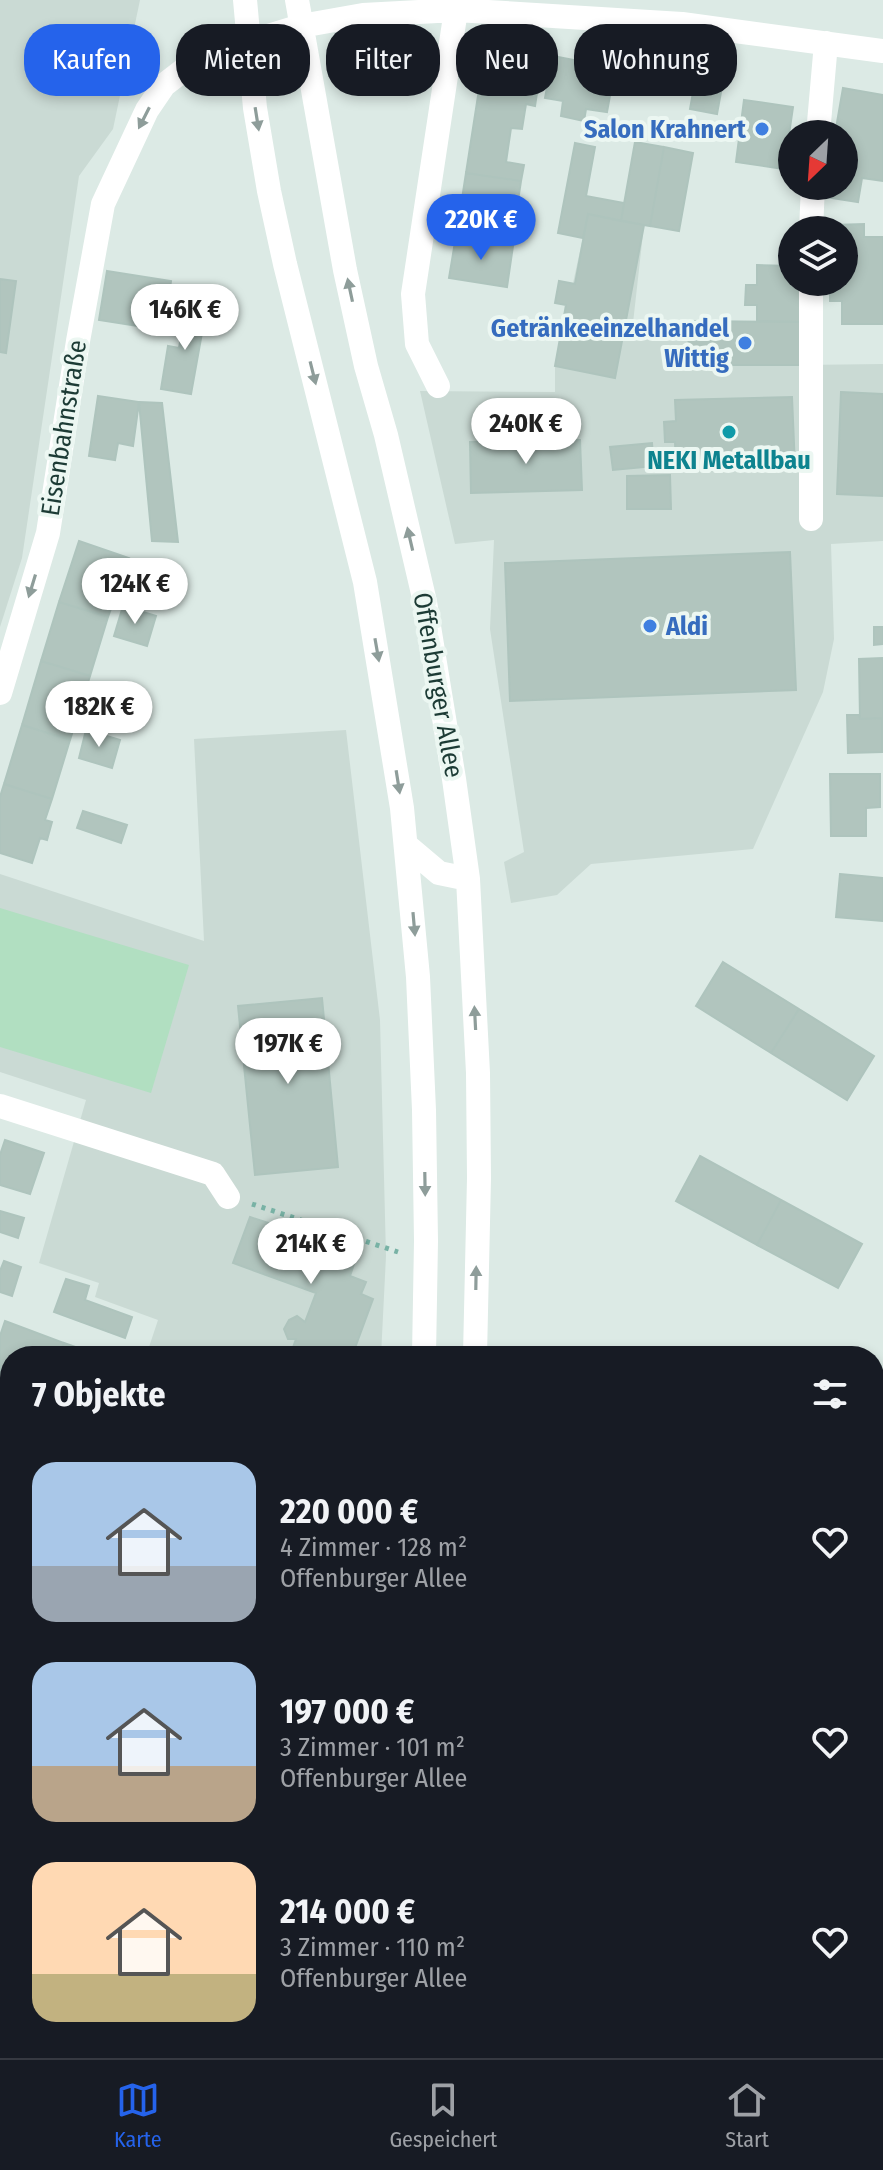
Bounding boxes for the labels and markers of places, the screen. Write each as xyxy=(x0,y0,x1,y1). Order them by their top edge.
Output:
place label: Salon Krahnert xyxy=(584,114,747,145)
marker: Salon Krahnert xyxy=(753,120,771,138)
pin: 220K € xyxy=(416,194,546,262)
pin: 146K € xyxy=(120,284,250,352)
place label: Getränkeeinzelhandel Wittig xyxy=(491,313,730,374)
marker: Getränkeeinzelhandel Wittig xyxy=(736,334,754,352)
pin: 240K € xyxy=(461,398,591,466)
marker: NEKI Metallbau xyxy=(720,423,738,441)
place label: NEKI Metallbau xyxy=(647,445,811,476)
pin: 124K € xyxy=(70,558,200,626)
place label: Aldi xyxy=(665,611,708,642)
marker: Aldi xyxy=(641,617,659,635)
pin: 182K € xyxy=(34,681,164,749)
pin: 197K € xyxy=(223,1018,353,1086)
pin: 214K € xyxy=(246,1218,376,1286)

